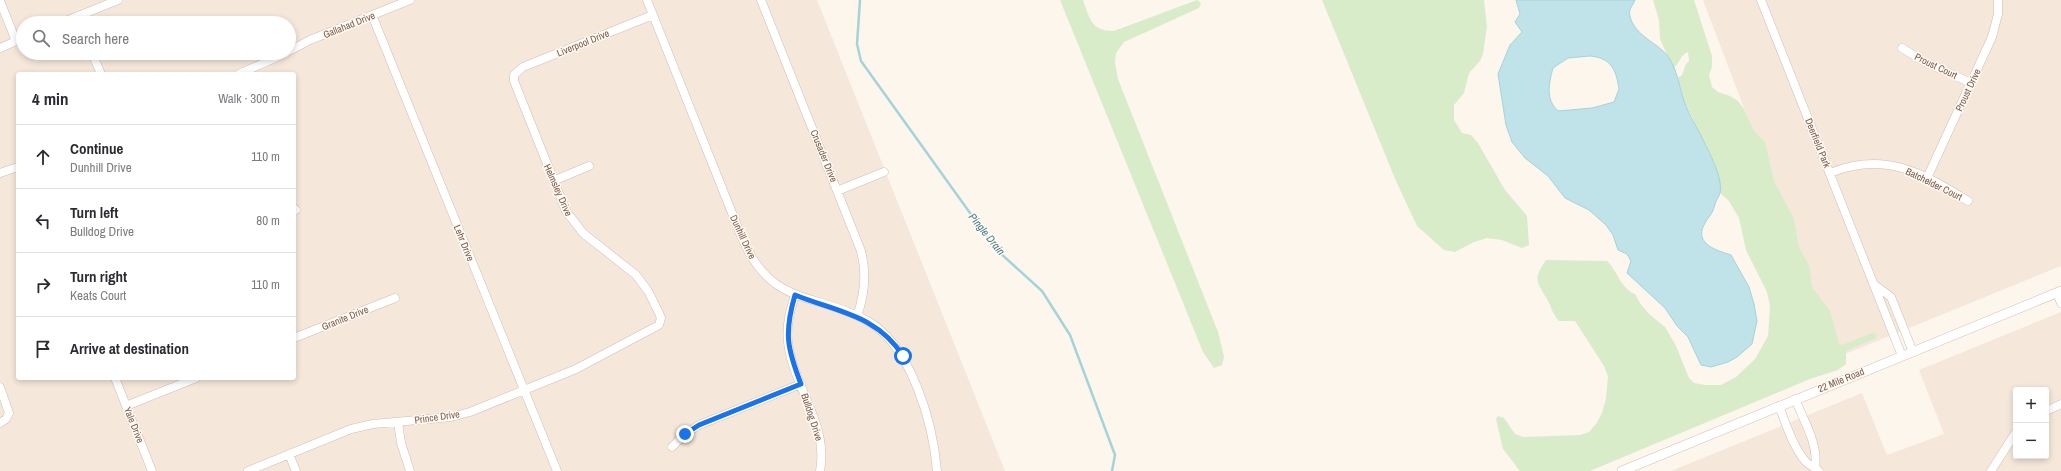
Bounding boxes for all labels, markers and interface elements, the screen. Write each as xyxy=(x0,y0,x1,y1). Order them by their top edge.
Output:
street label: Gallahad Drive xyxy=(321,9,377,41)
search box xyxy=(16,16,296,60)
street label: Liverpool Drive xyxy=(555,26,612,59)
icon: search xyxy=(30,27,52,49)
text: Search here xyxy=(62,28,129,49)
street label: Proust Court xyxy=(1912,50,1960,82)
street label: Proust Drive xyxy=(1952,66,1984,113)
text: 4 min xyxy=(32,87,68,110)
text: Walk · 300 m xyxy=(218,90,280,107)
street label: Deerfield Park xyxy=(1802,116,1834,171)
street label: Crusader Drive xyxy=(808,128,841,185)
text: Continue xyxy=(70,138,123,159)
icon: ahead xyxy=(32,146,54,168)
text: 110 m xyxy=(251,148,280,165)
text: Dunhill Drive xyxy=(70,159,132,176)
street label: Helmsley Drive xyxy=(541,162,575,218)
street label: Batchelder Court xyxy=(1903,165,1965,204)
text: Turn left xyxy=(70,202,118,223)
icon: left xyxy=(32,210,54,232)
water label: Pingle Drain xyxy=(966,210,1008,258)
text: 80 m xyxy=(256,212,280,229)
street label: Dunhill Drive xyxy=(727,213,759,262)
text: Bulldog Drive xyxy=(70,223,134,240)
street label: Lehr Drive xyxy=(451,223,477,264)
text: Turn right xyxy=(70,266,127,287)
icon: right xyxy=(32,274,54,296)
text: 110 m xyxy=(251,276,280,293)
text: Keats Court xyxy=(70,287,126,304)
street label: Granite Drive xyxy=(320,303,371,333)
icon: arrive xyxy=(32,338,54,360)
text: Arrive at destination xyxy=(70,338,189,359)
route start xyxy=(894,347,912,365)
street label: 22 Mile Road xyxy=(1816,365,1866,395)
map controls xyxy=(2013,387,2049,459)
button: + xyxy=(2013,387,2049,423)
street label: Bulldog Drive xyxy=(798,392,826,443)
street label: Yale Drive xyxy=(121,405,147,445)
street label: Prince Drive xyxy=(414,407,461,427)
button: − xyxy=(2013,423,2049,459)
route end xyxy=(676,425,694,443)

